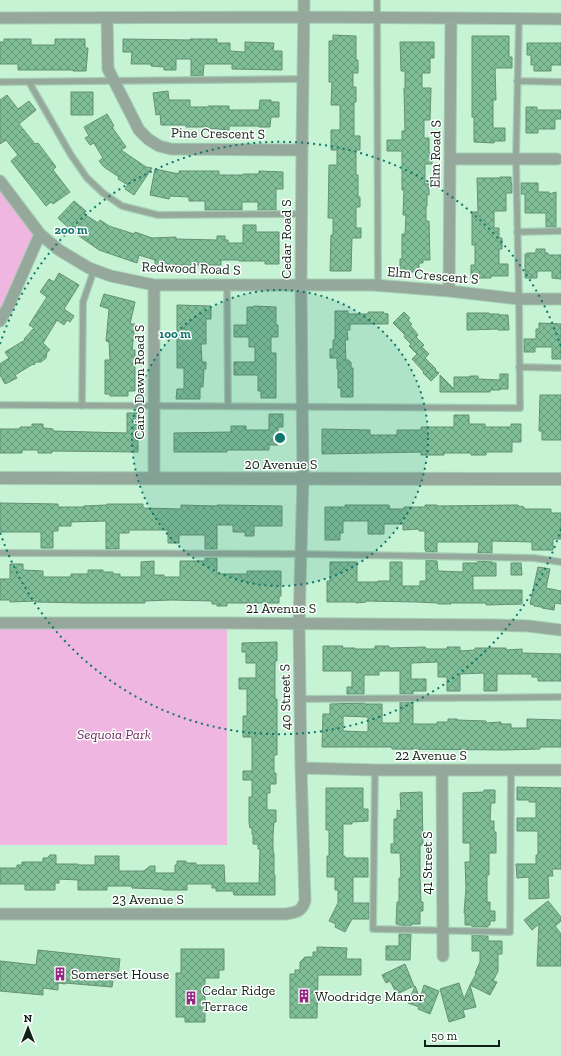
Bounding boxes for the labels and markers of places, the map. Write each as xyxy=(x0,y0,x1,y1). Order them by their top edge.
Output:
centre of rings xyxy=(273,431,287,445)
building icon: Somerset House xyxy=(52,966,68,982)
place label: Somerset House xyxy=(71,966,170,983)
place label: Cedar Ridge Terrace xyxy=(202,982,276,1015)
building icon: Woodridge Manor xyxy=(296,988,312,1004)
place label: Woodridge Manor xyxy=(315,988,425,1005)
building icon: Cedar Ridge Terrace xyxy=(183,990,199,1006)

